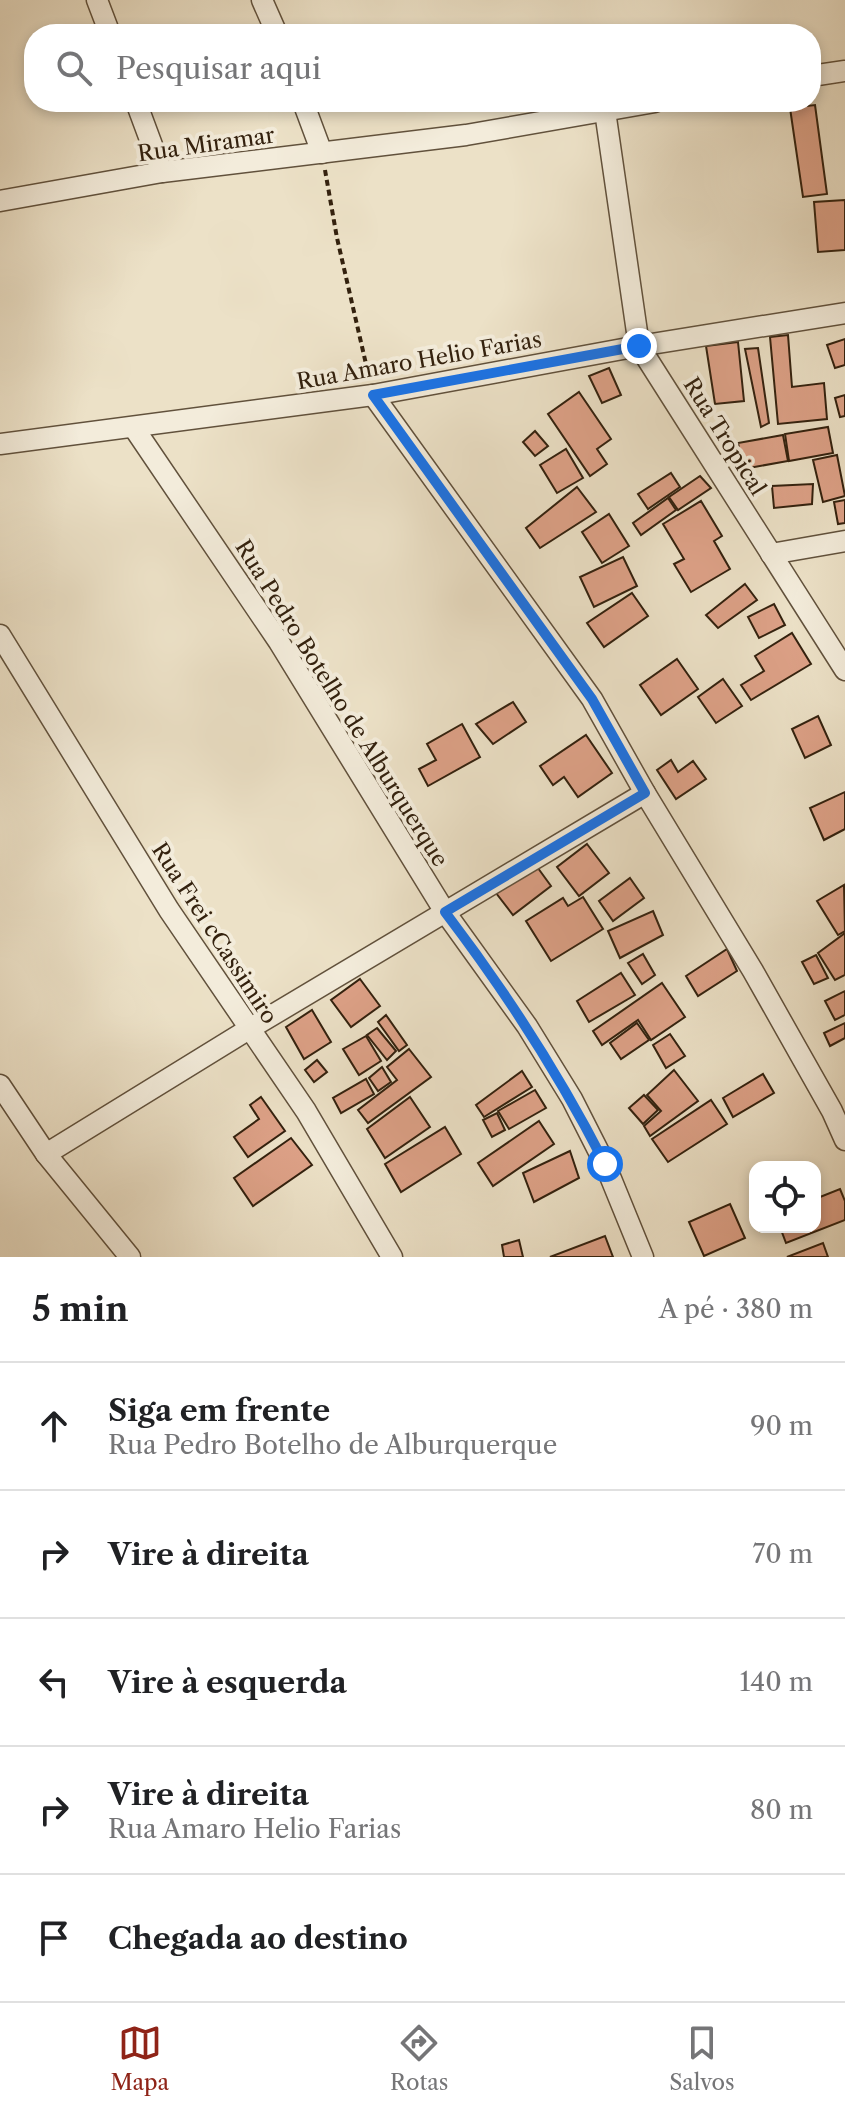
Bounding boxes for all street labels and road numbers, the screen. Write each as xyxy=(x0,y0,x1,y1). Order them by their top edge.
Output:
street label: Rua Miramar xyxy=(136,122,276,167)
street label: Rua Amaro Helio Farias xyxy=(295,326,544,395)
street label: Rua Tropical xyxy=(678,372,772,501)
street label: Rua Pedro Botelho de Alburquerque xyxy=(229,535,454,872)
street label: Rua Frei cCassimiro xyxy=(146,838,283,1029)

